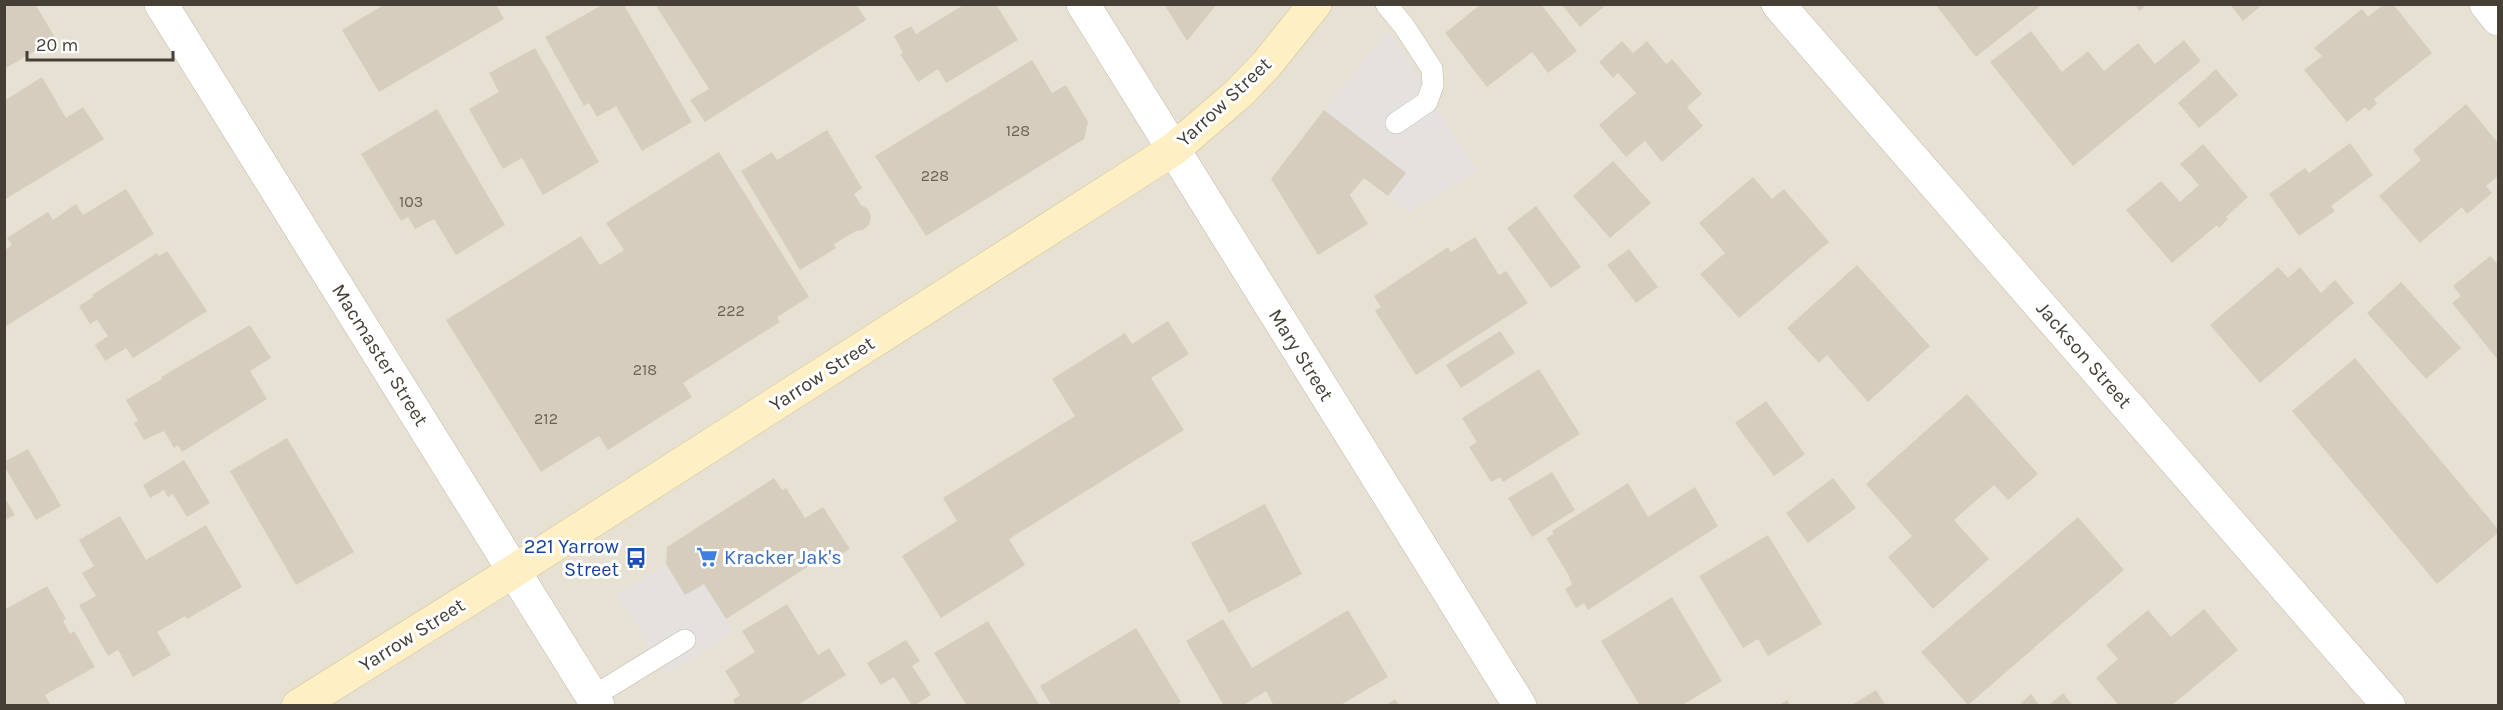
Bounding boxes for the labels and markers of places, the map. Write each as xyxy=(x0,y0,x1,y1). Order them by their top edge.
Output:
place label: 221 Yarrow Street xyxy=(524,535,620,581)
supermarket icon: Kracker Jak's xyxy=(695,545,719,569)
bus stop icon: 221 Yarrow Street xyxy=(624,546,648,570)
place label: Kracker Jak's xyxy=(724,546,842,569)

